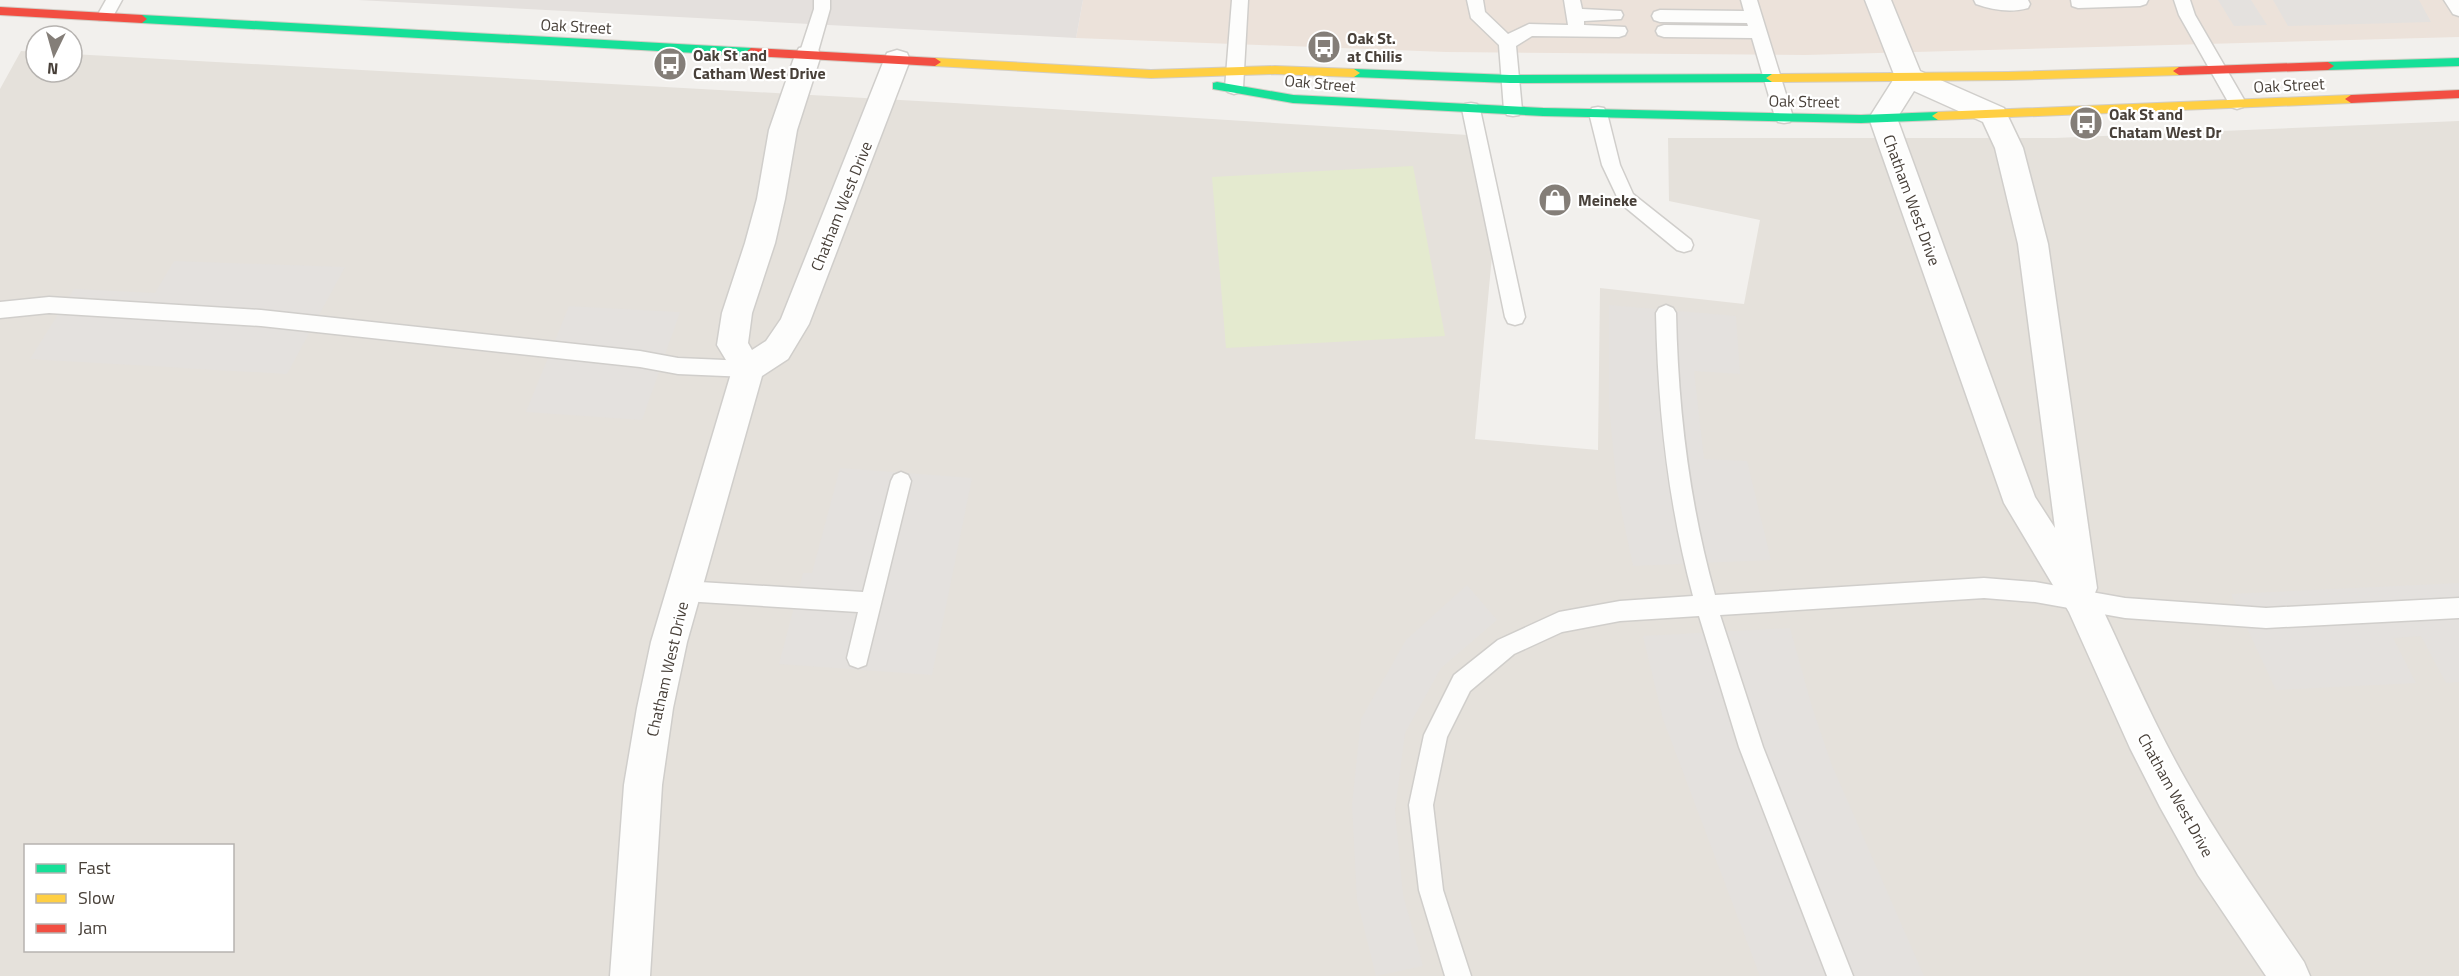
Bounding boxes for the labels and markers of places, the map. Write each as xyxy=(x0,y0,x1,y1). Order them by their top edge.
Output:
place label: Oak St. at Chilis xyxy=(1347,26,1402,68)
bus stop icon: Oak St. at Chilis xyxy=(1306,29,1342,65)
place label: Oak St and Catham West Drive xyxy=(693,43,826,85)
bus stop icon: Oak St and Catham West Drive xyxy=(652,46,688,82)
place label: Oak St and Chatam West Dr xyxy=(2109,102,2221,144)
bus stop icon: Oak St and Chatam West Dr xyxy=(2068,105,2104,141)
shop icon: Meineke xyxy=(1537,182,1573,218)
place label: Meineke xyxy=(1578,188,1637,212)

